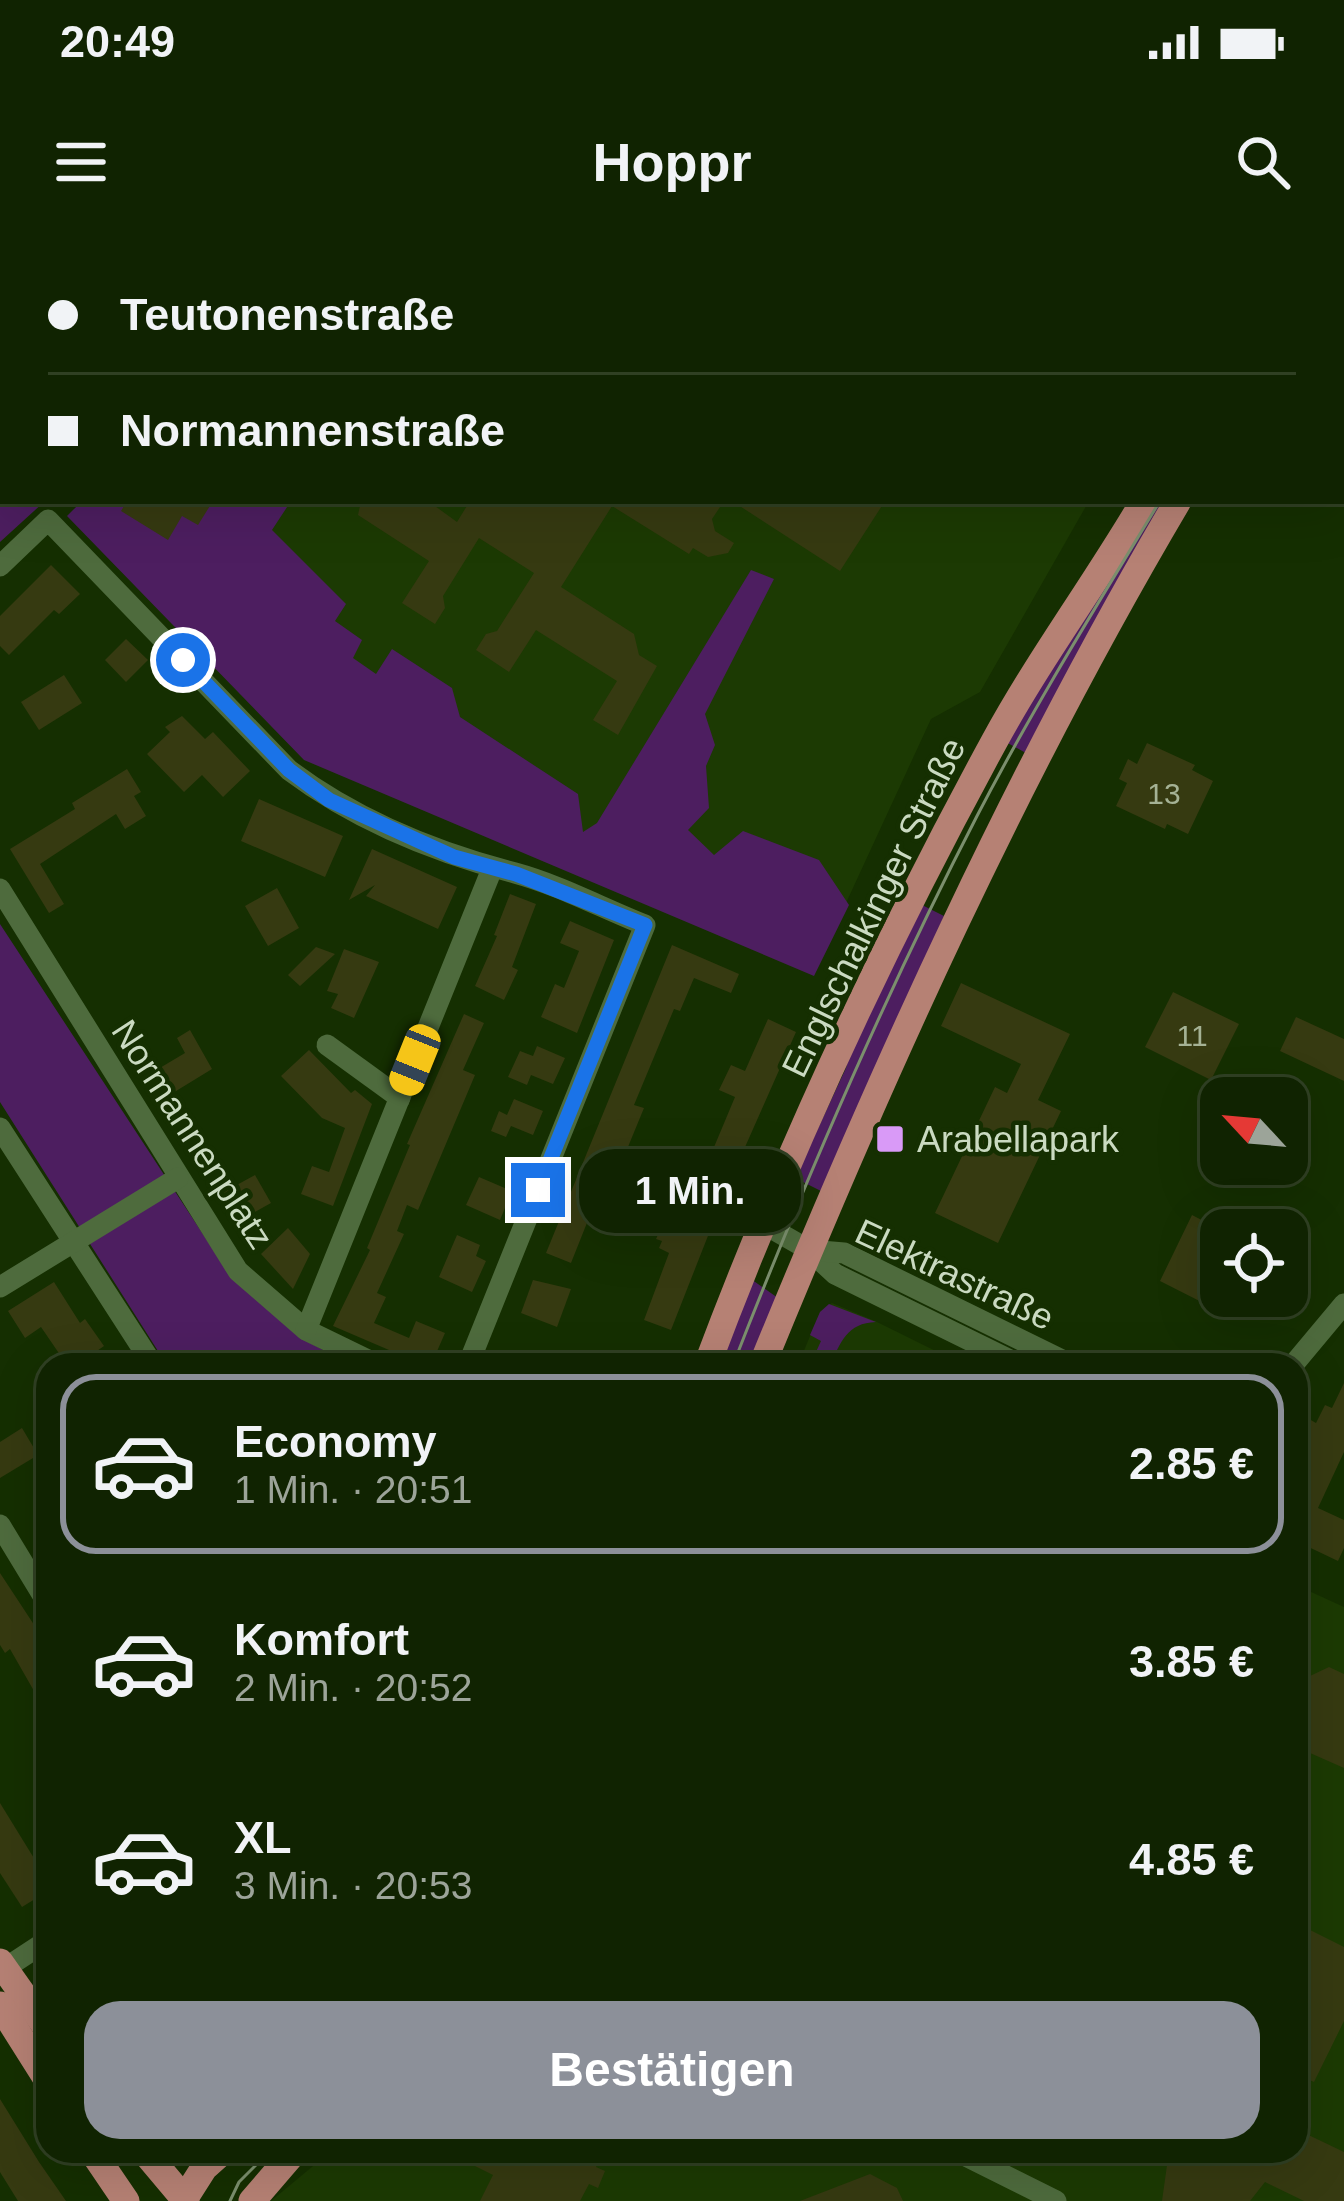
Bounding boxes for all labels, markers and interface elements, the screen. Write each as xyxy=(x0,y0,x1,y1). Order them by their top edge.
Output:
text: 20:49 xyxy=(60,16,175,67)
icon: menu xyxy=(48,129,114,195)
icon: search xyxy=(1230,129,1296,195)
text: Hoppr xyxy=(593,132,751,192)
text: Teutonenstraße xyxy=(120,289,454,340)
text: Normannenstraße xyxy=(120,405,505,456)
route start xyxy=(156,633,210,687)
street label: Englschalkinger Straße xyxy=(773,731,973,1083)
house number: 13 xyxy=(1147,777,1181,810)
street label: Normannenplatz xyxy=(103,1012,282,1256)
house number: 11 xyxy=(1176,1019,1208,1052)
car xyxy=(385,1020,445,1100)
north arrow xyxy=(1200,1077,1308,1185)
map controls xyxy=(1200,1077,1308,1317)
place label: Arabellapark xyxy=(917,1119,1120,1160)
marker: Arabellapark xyxy=(874,1123,906,1155)
callout: 1 Min. xyxy=(580,1148,802,1232)
route end xyxy=(511,1163,565,1217)
text: 1 Min. xyxy=(635,1169,745,1212)
button: locate xyxy=(1200,1209,1308,1317)
street label: Elektrastraße xyxy=(849,1211,1060,1338)
icon: car xyxy=(90,1410,198,1518)
text: Economy xyxy=(234,1416,437,1467)
text: 2.85 € xyxy=(1129,1438,1254,1489)
text: 1 Min. · 20:51 xyxy=(234,1468,472,1511)
icon: car xyxy=(90,1608,198,1716)
text: Komfort xyxy=(234,1614,409,1665)
text: 3.85 € xyxy=(1129,1636,1254,1687)
text: 2 Min. · 20:52 xyxy=(234,1666,472,1709)
icon: car xyxy=(90,1806,198,1914)
text: XL xyxy=(234,1812,292,1863)
text: 4.85 € xyxy=(1129,1834,1254,1885)
text: 3 Min. · 20:53 xyxy=(234,1864,472,1907)
button: Bestätigen xyxy=(84,2001,1260,2139)

